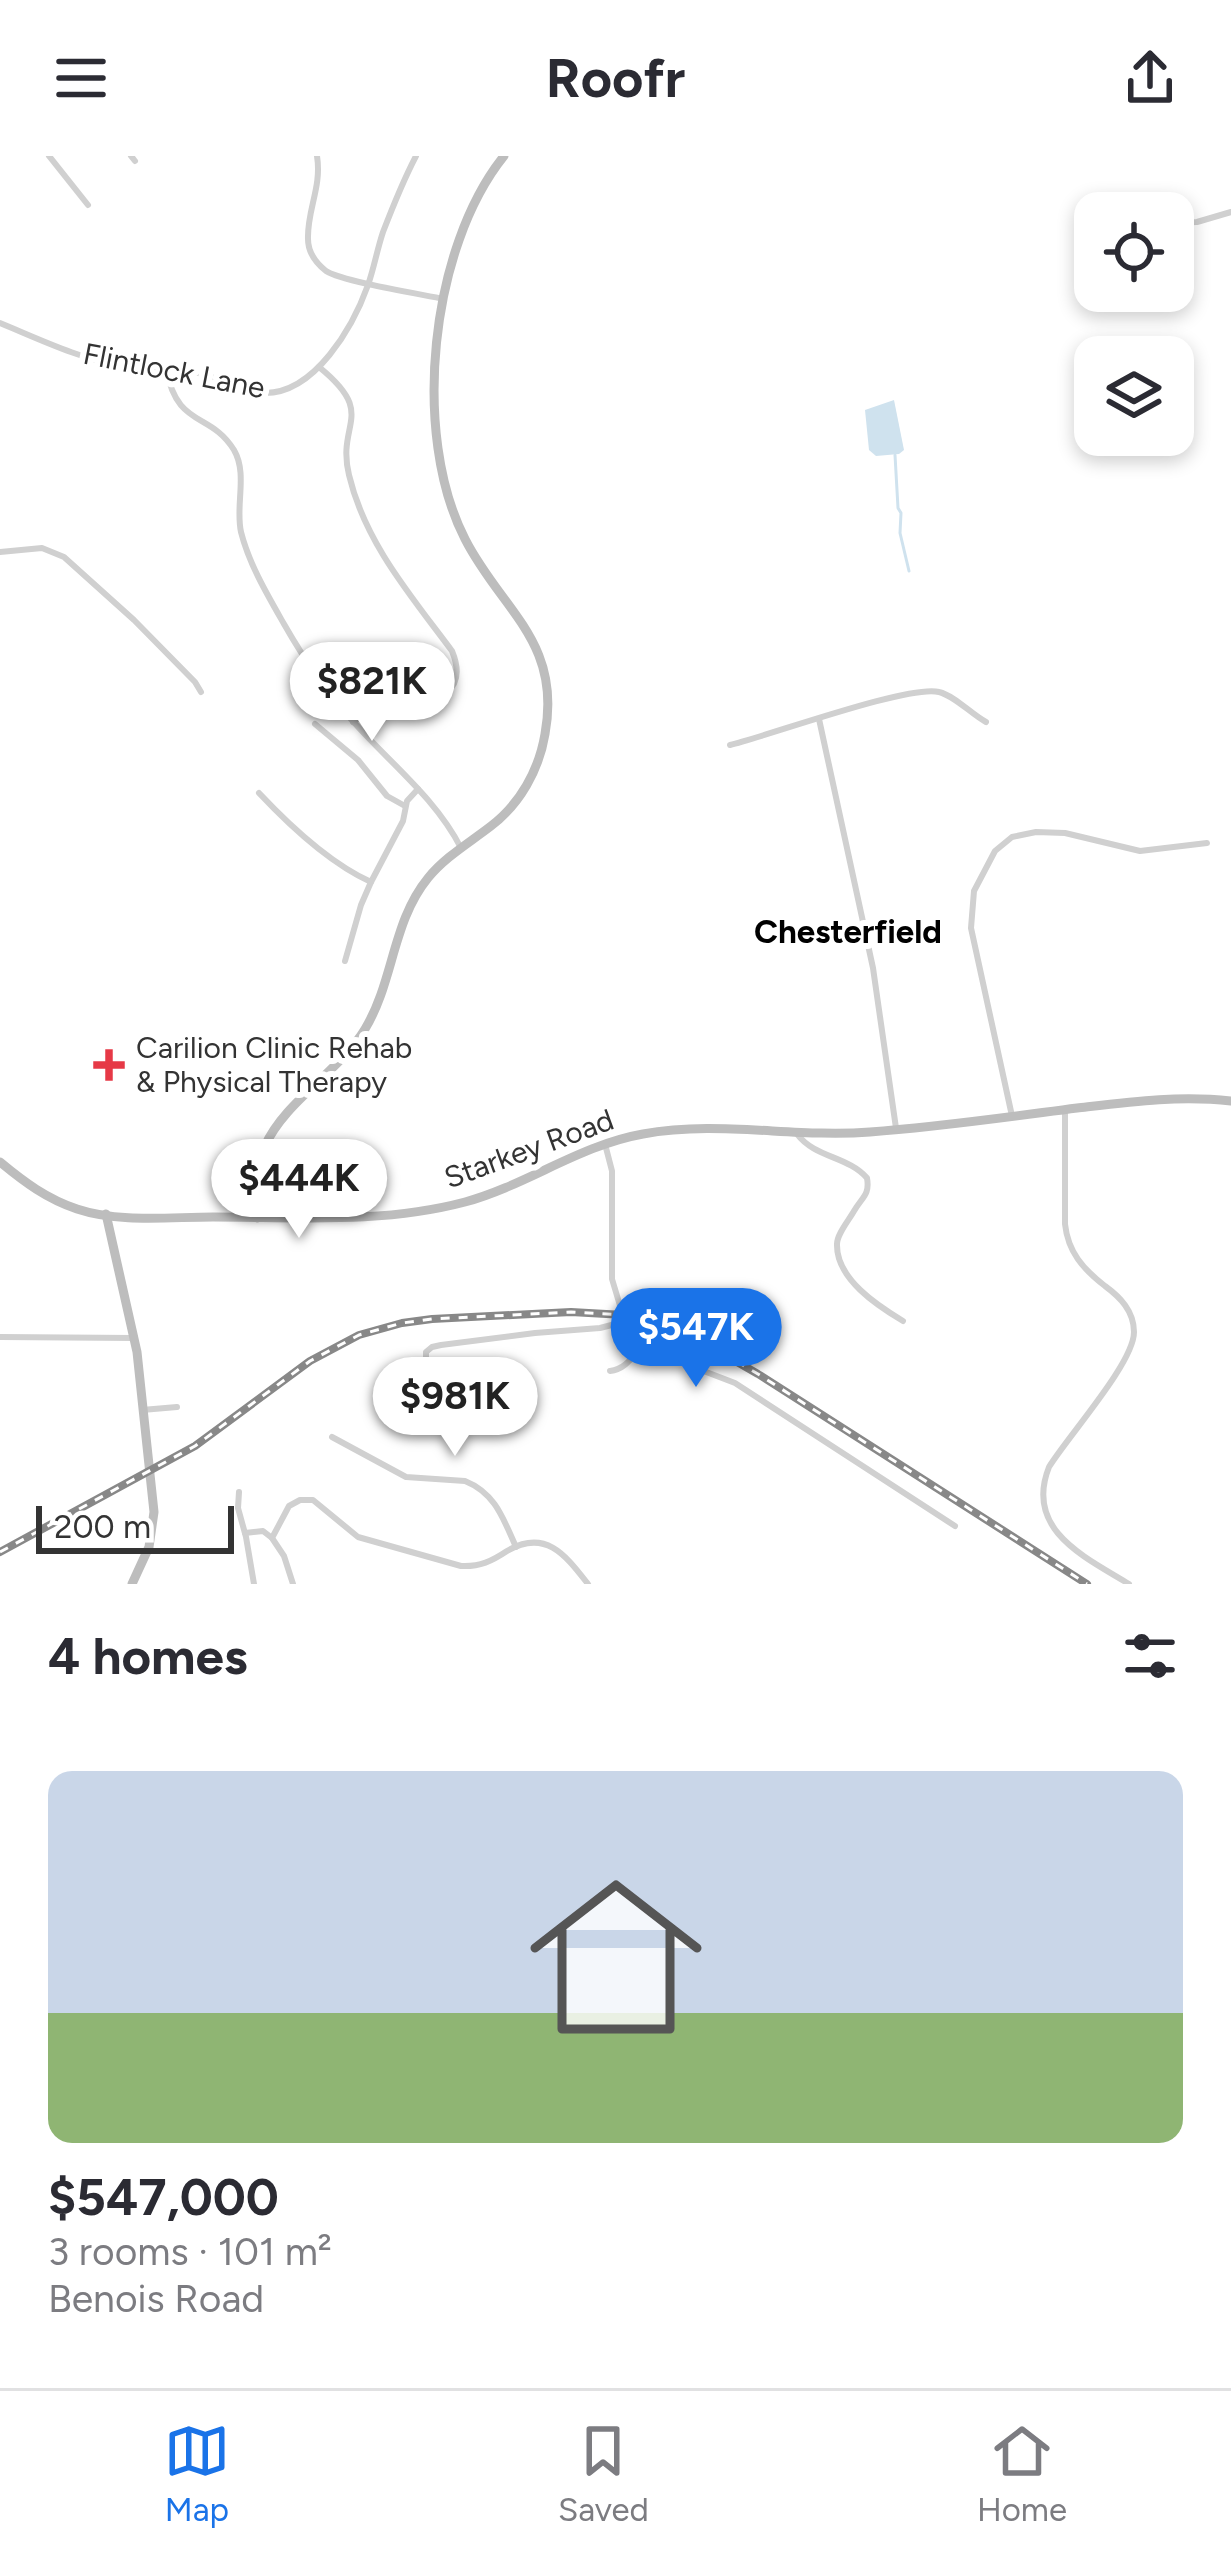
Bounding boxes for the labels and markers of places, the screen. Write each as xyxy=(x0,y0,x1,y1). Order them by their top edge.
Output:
pin: $821K xyxy=(288,642,456,744)
place label: Carilion Clinic Rehab & Physical Therapy xyxy=(136,1029,412,1100)
marker: Carilion Clinic Rehab & Physical Therapy xyxy=(93,1049,125,1081)
pin: $444K xyxy=(215,1139,383,1241)
pin: $547K xyxy=(612,1288,780,1390)
pin: $981K xyxy=(371,1357,539,1459)

